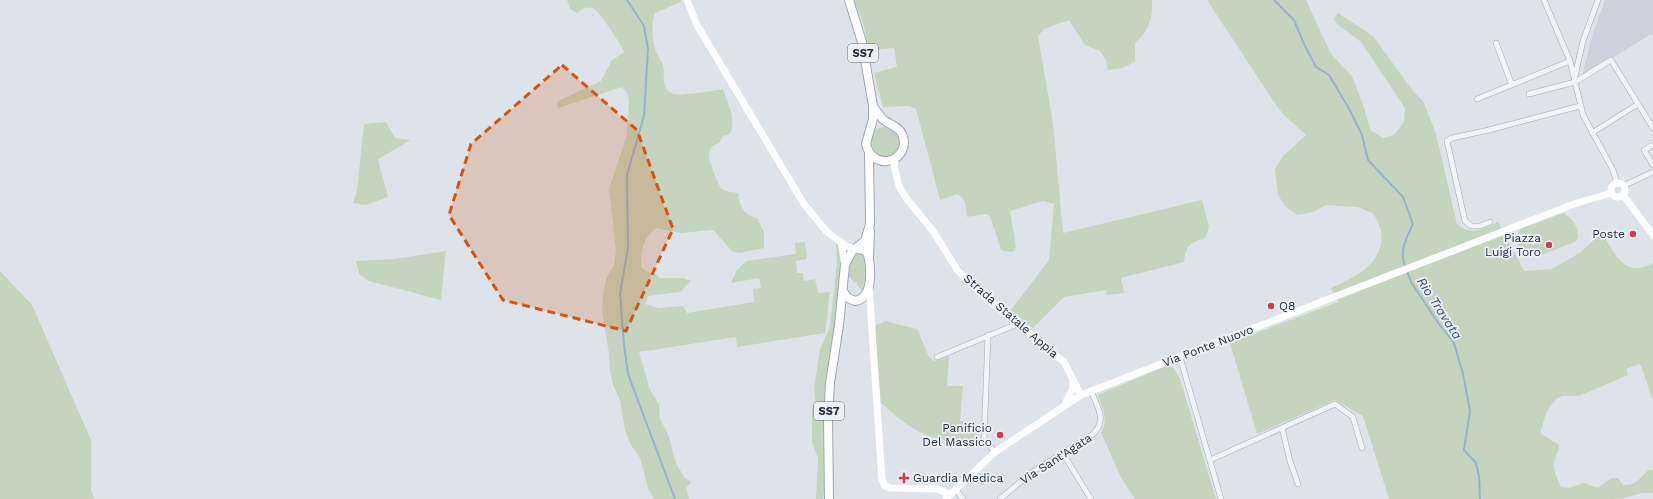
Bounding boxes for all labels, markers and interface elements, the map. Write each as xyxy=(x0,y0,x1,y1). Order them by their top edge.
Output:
road number: SS7 xyxy=(848,44,878,62)
place label: Poste xyxy=(1592,227,1625,241)
marker: Poste xyxy=(1628,229,1638,239)
place label: Piazza Luigi Toro xyxy=(1485,231,1541,259)
marker: Piazza Luigi Toro xyxy=(1544,240,1554,250)
street label: Strada Statale Appia xyxy=(961,271,1061,361)
water label: Rio Travata xyxy=(1414,274,1465,342)
place label: Q8 xyxy=(1279,299,1295,313)
marker: Q8 xyxy=(1266,301,1276,311)
street label: Via Ponte Nuovo xyxy=(1161,322,1255,370)
road number: SS7 xyxy=(814,402,844,420)
place label: Panificio Del Massico xyxy=(922,421,992,449)
marker: Panificio Del Massico xyxy=(995,430,1005,440)
street label: Via Sant'Agata xyxy=(1018,431,1095,487)
place label: Guardia Medica xyxy=(913,471,1003,485)
marker: Guardia Medica xyxy=(898,472,910,484)

